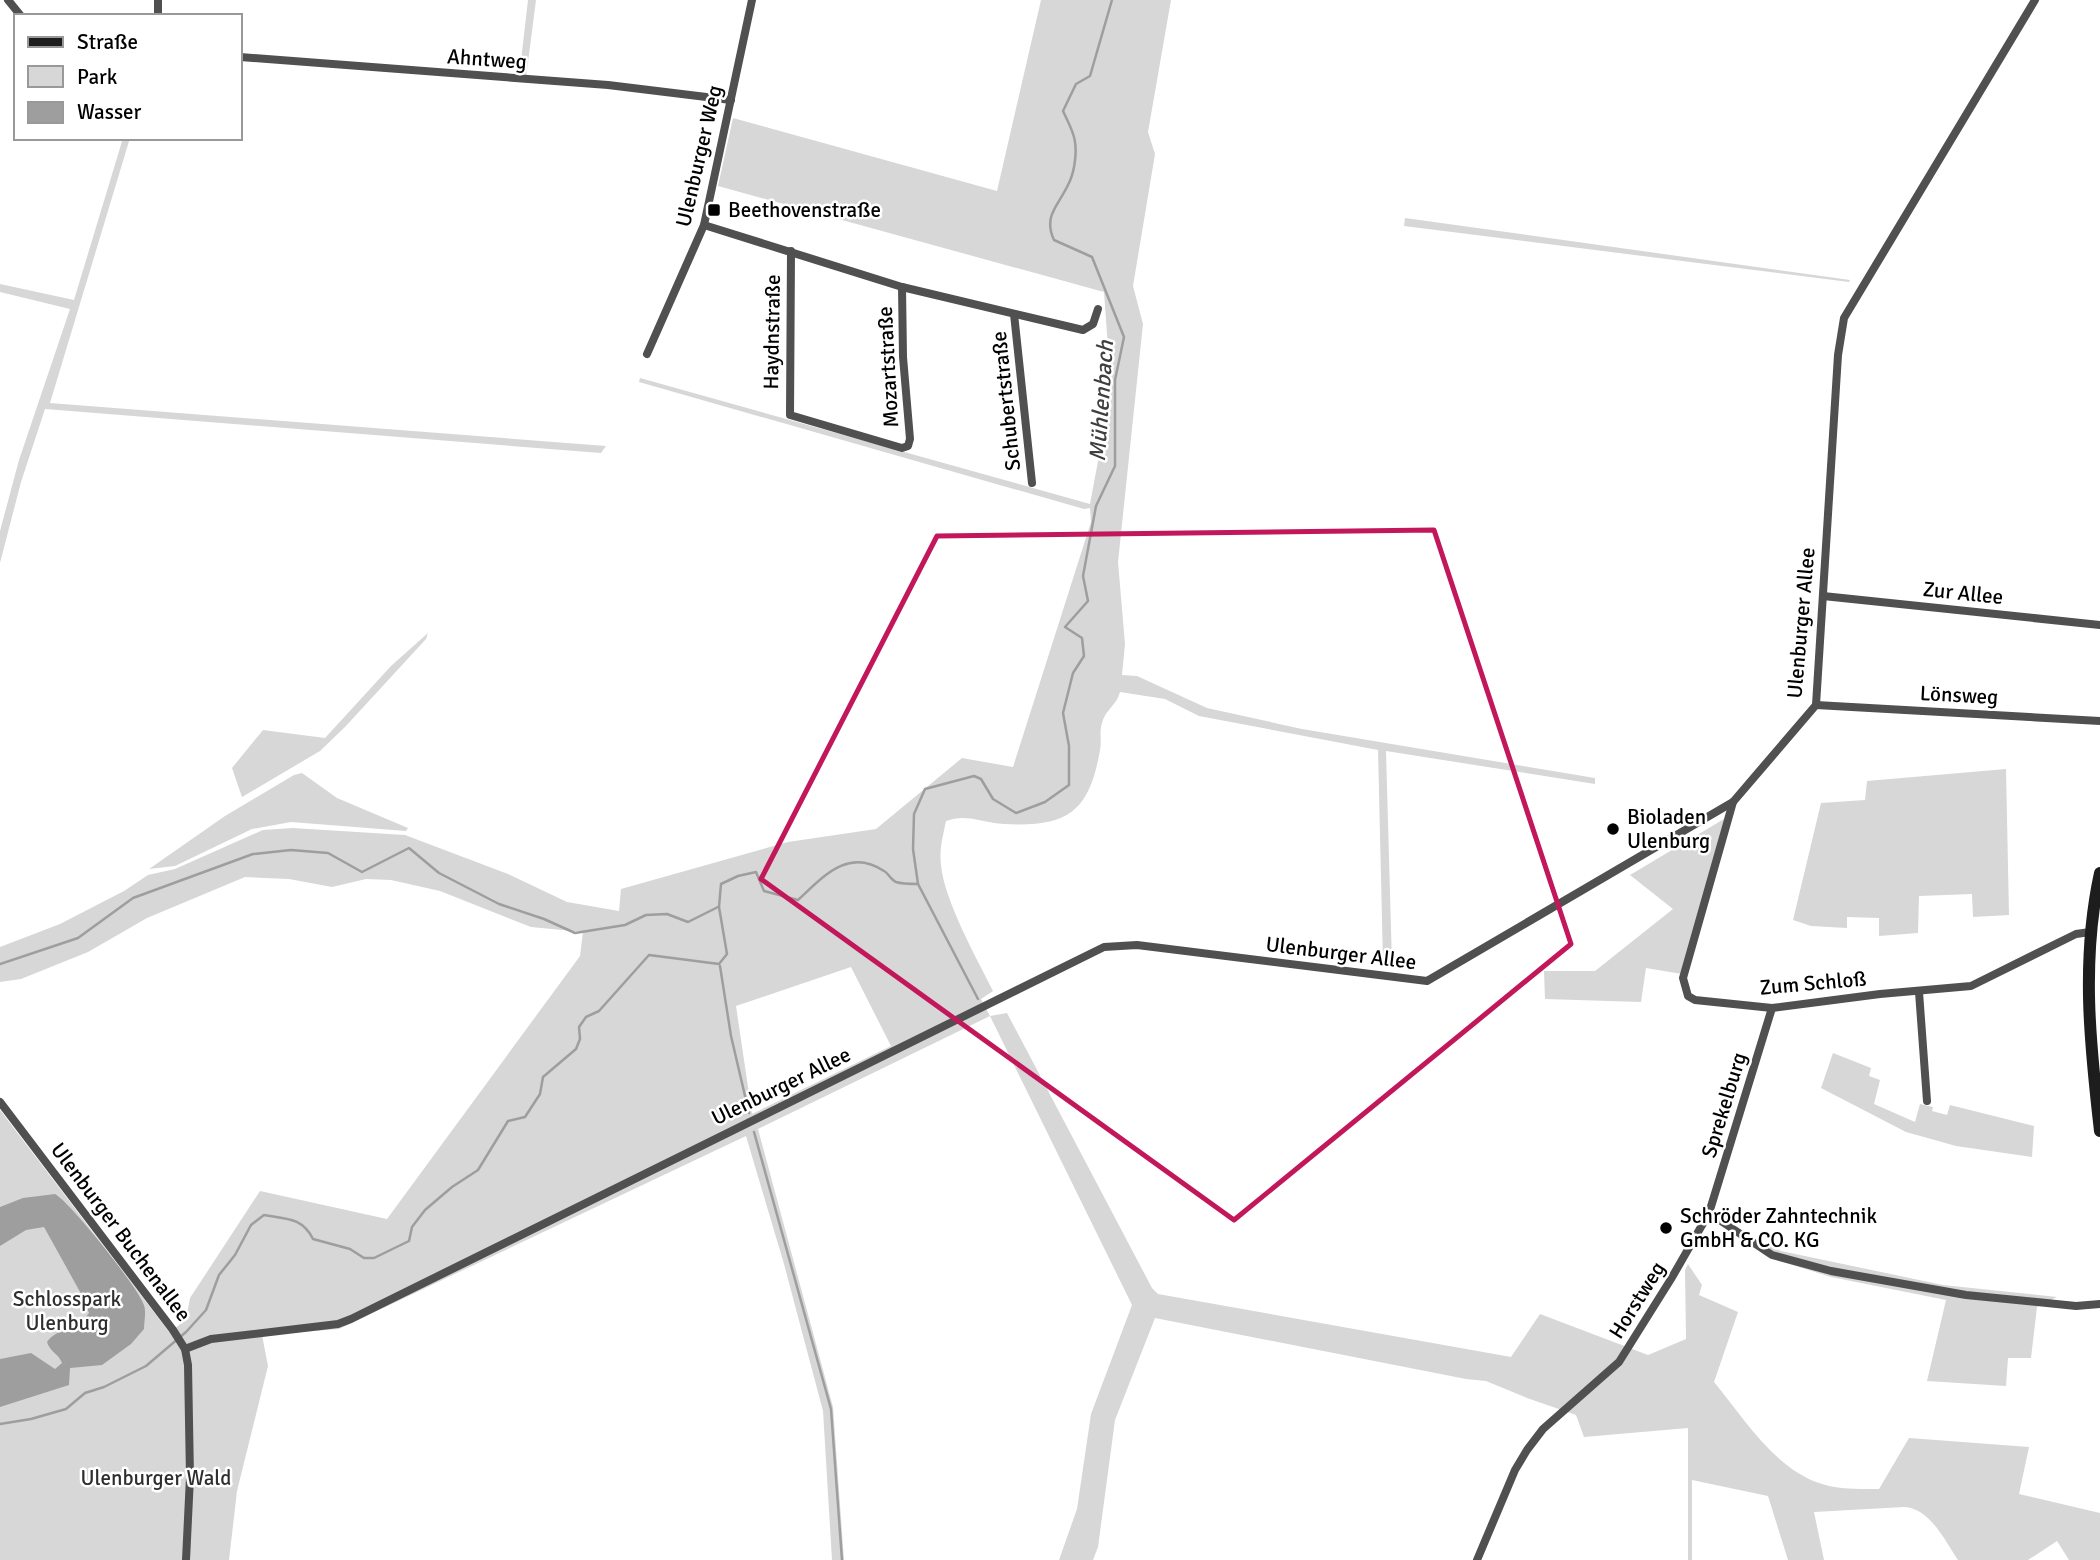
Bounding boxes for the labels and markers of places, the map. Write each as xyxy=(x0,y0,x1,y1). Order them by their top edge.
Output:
place label: Beethovenstraße xyxy=(728,197,881,223)
marker: Beethovenstraße xyxy=(706,202,722,218)
place label: Bioladen Ulenburg xyxy=(1627,804,1710,854)
marker: Bioladen Ulenburg xyxy=(1605,821,1621,837)
place label: Schröder Zahntechnik GmbH & CO. KG xyxy=(1680,1203,1877,1253)
marker: Schröder Zahntechnik GmbH & CO. KG xyxy=(1658,1220,1674,1236)

